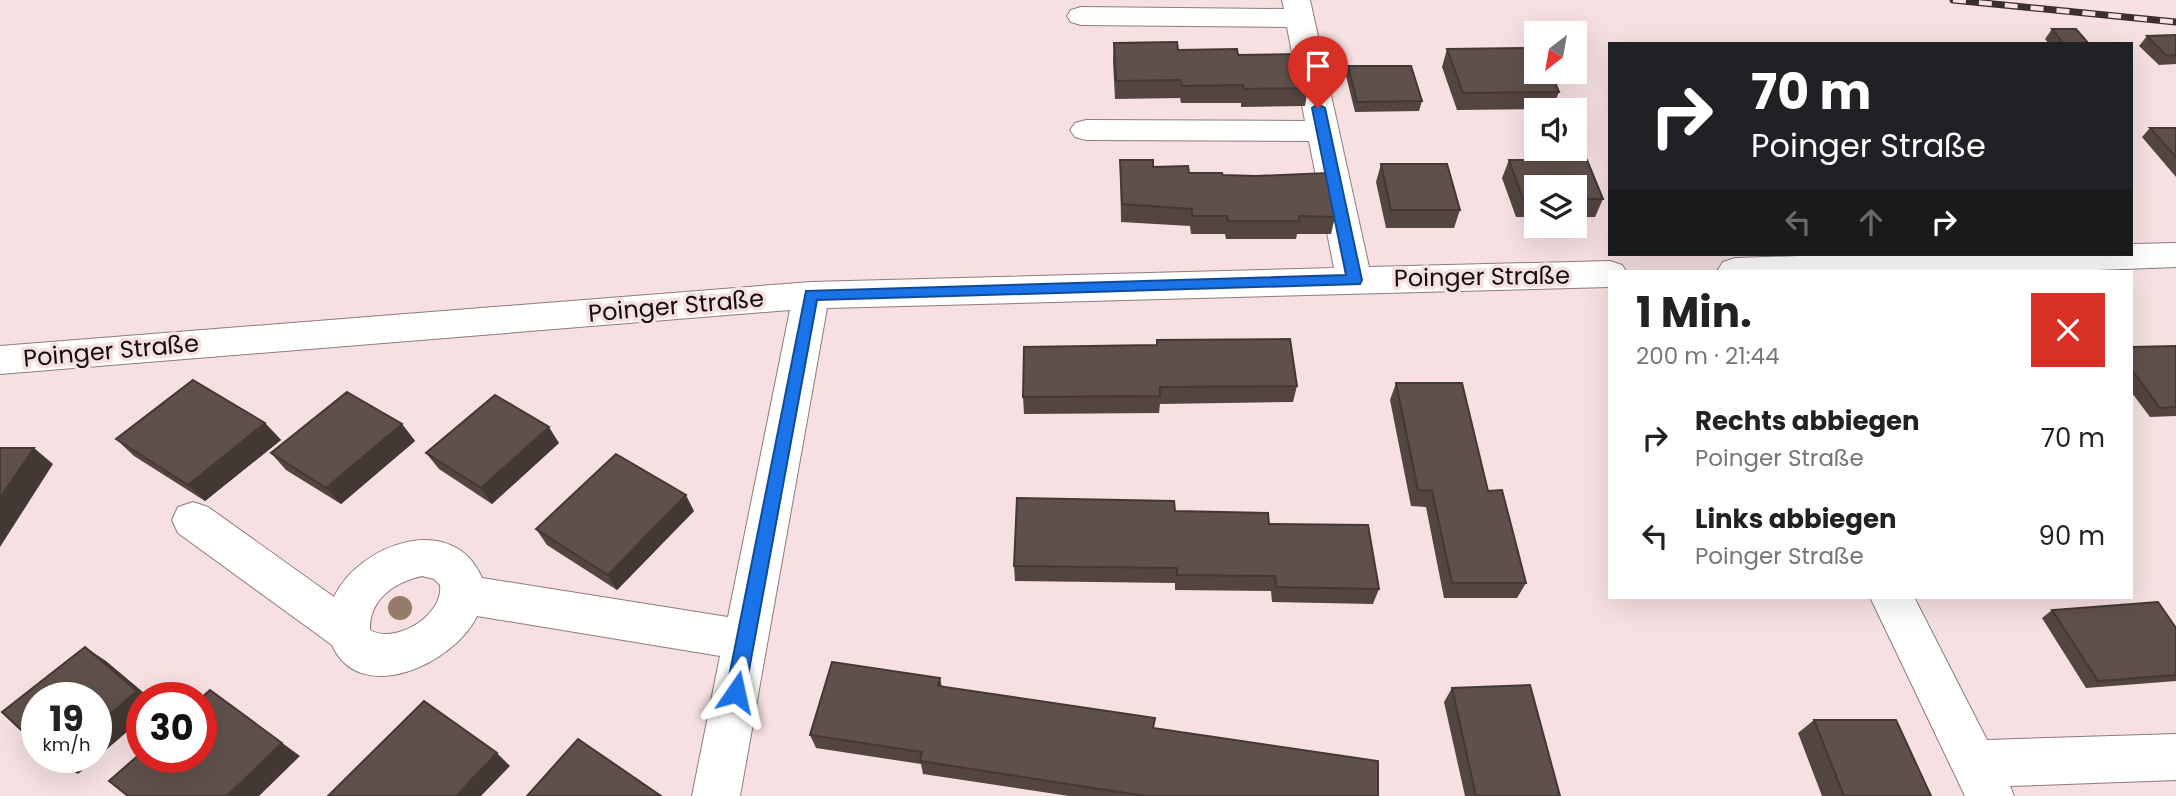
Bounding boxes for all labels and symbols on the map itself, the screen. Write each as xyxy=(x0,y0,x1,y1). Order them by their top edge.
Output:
north arrow xyxy=(1524,21,1587,84)
pin xyxy=(1288,36,1348,108)
street label: Poinger Straße xyxy=(1394,258,1570,295)
street label: Poinger Straße xyxy=(587,281,765,330)
street label: Poinger Straße xyxy=(22,326,200,375)
position arrow xyxy=(699,655,773,729)
speed limit sign: 30 xyxy=(126,682,217,773)

